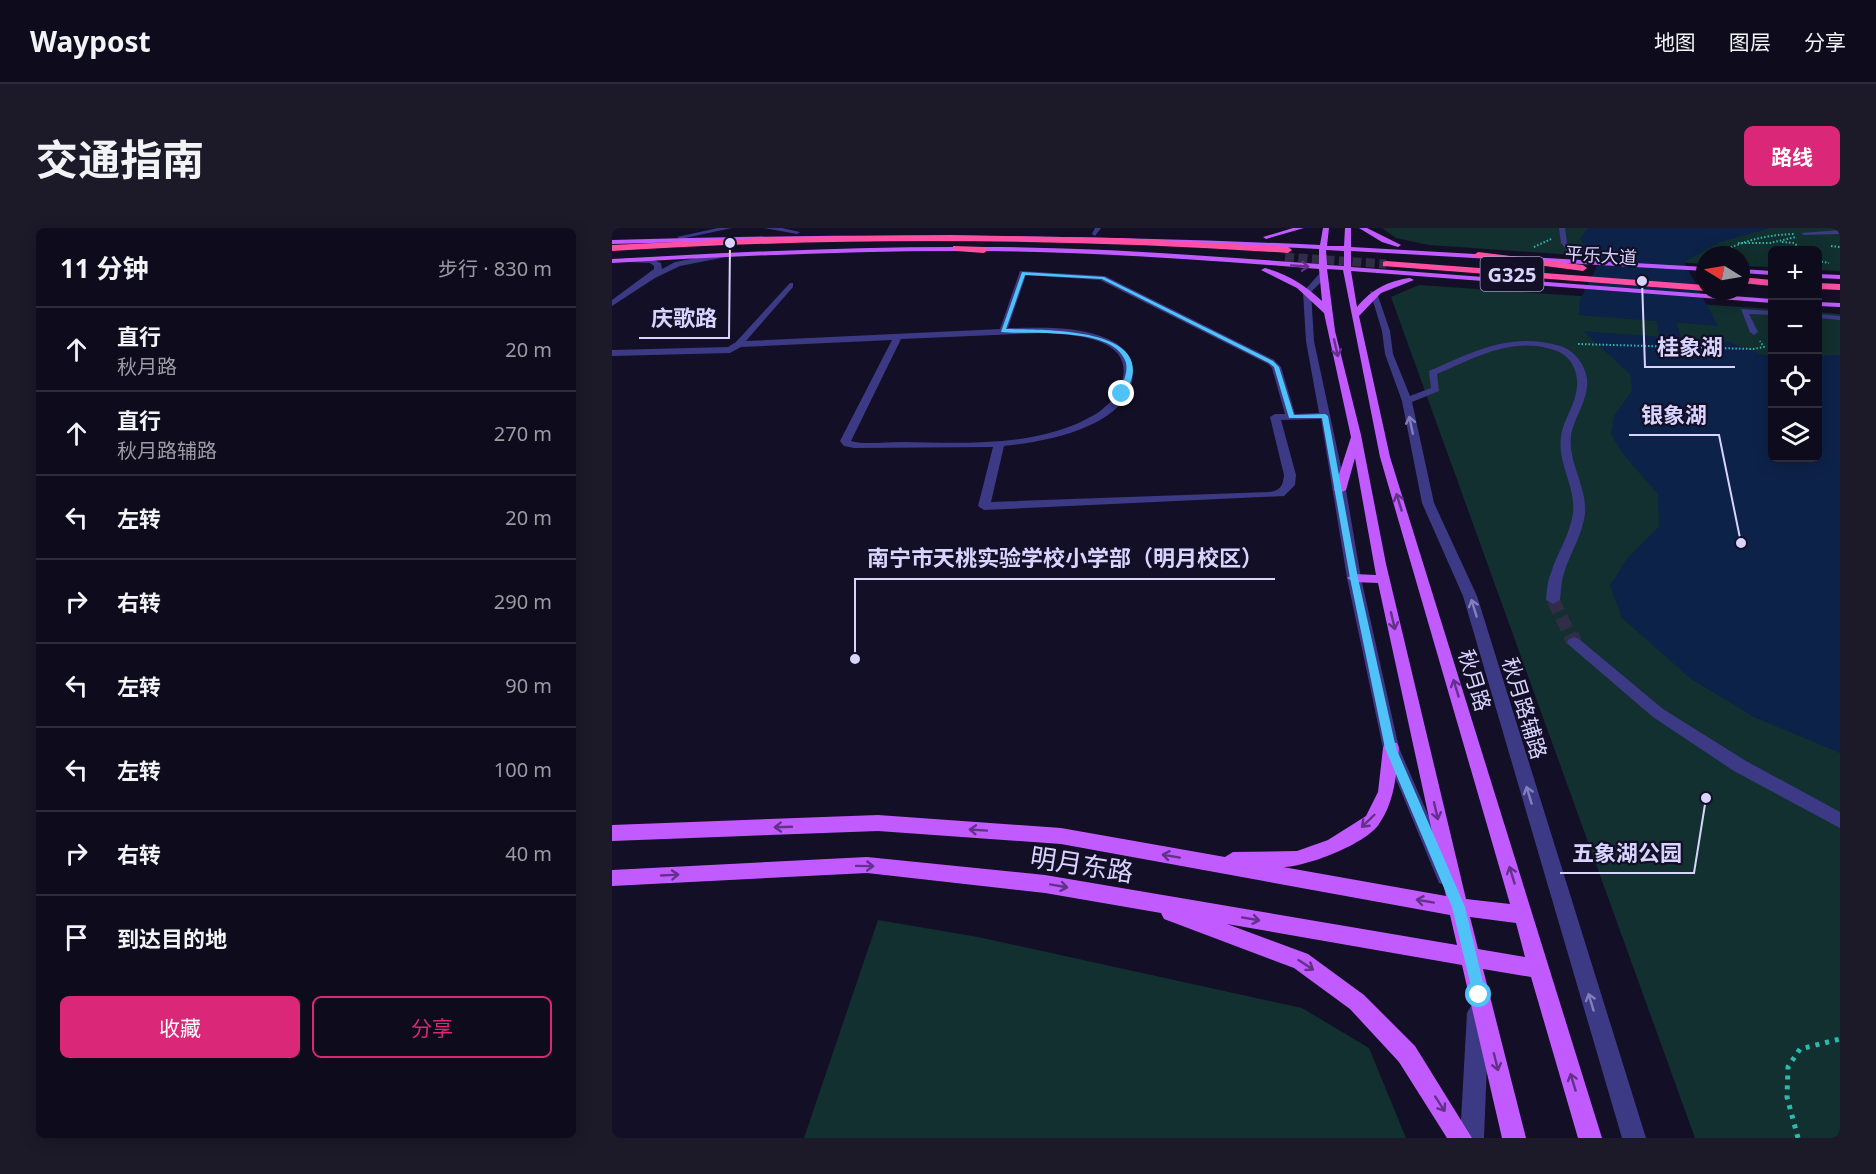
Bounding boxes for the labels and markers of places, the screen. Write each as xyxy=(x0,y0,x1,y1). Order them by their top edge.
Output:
callout: 庆歌路 xyxy=(639,298,729,338)
callout: 桂象湖 xyxy=(1645,327,1735,367)
callout: 银象湖 xyxy=(1629,395,1719,435)
callout: 南宁市天桃实验学校小学部（明月校区） xyxy=(855,539,1275,579)
callout: 五象湖公园 xyxy=(1560,833,1694,873)

